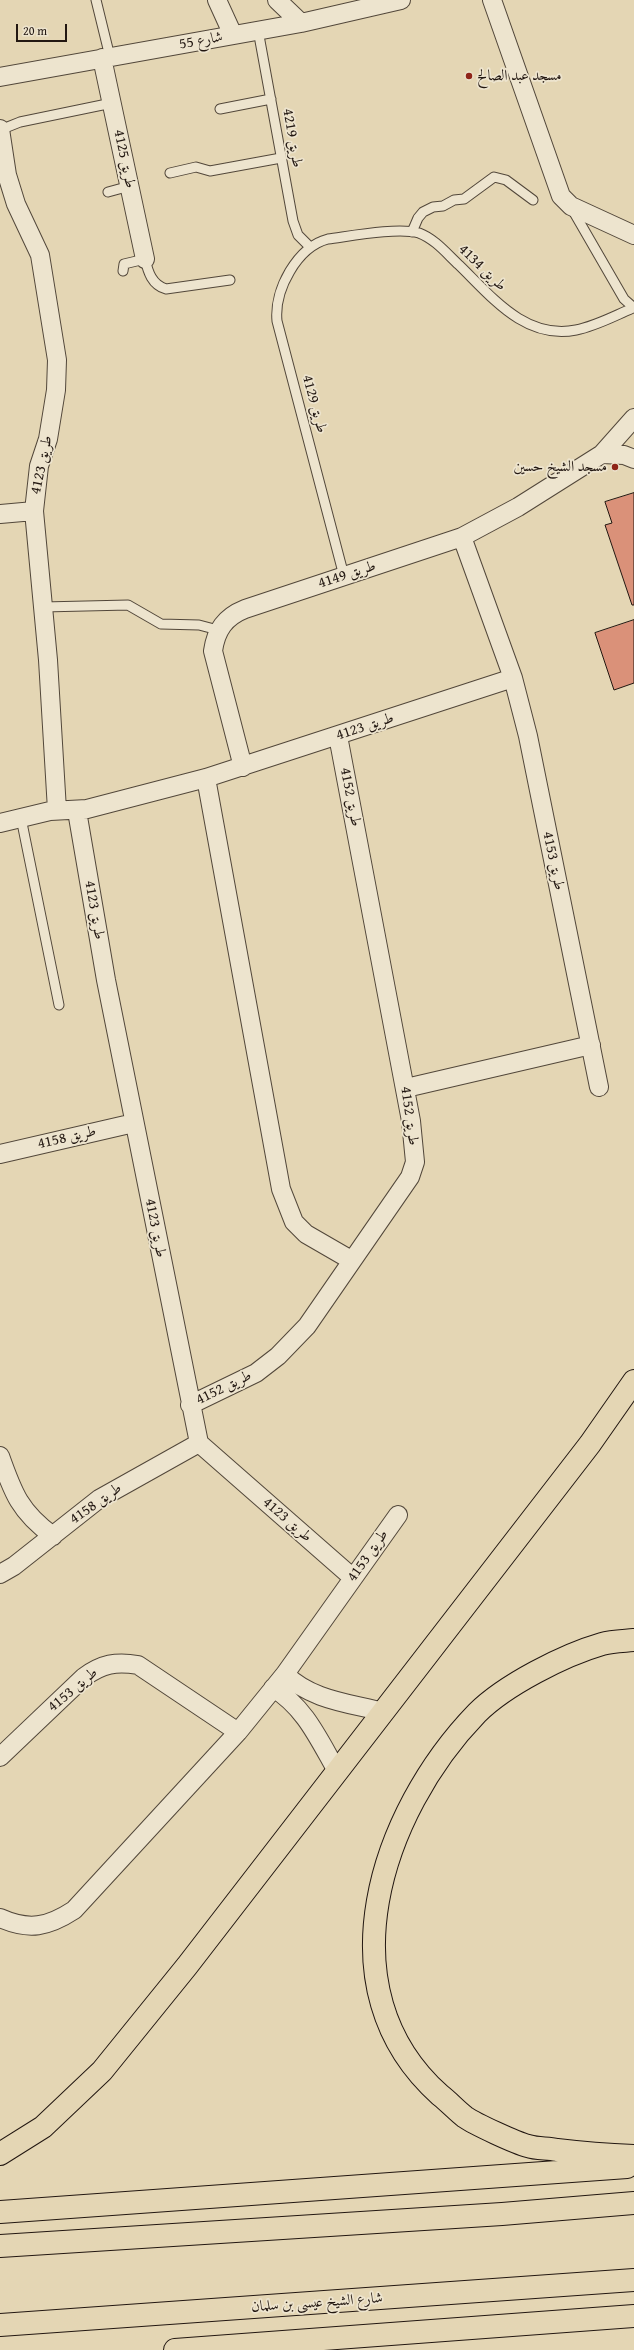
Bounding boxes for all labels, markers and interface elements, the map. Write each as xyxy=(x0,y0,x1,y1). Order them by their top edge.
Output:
scale bar xyxy=(18,16,69,42)
text: 20 m xyxy=(23,22,47,39)
street label: شارع 55 xyxy=(178,28,224,54)
place label: مسجد عبد الصالح xyxy=(477,67,562,85)
marker: مسجد عبد الصالح xyxy=(464,71,474,81)
street label: طريق 4219 xyxy=(278,107,306,169)
street label: طريق 4125 xyxy=(109,128,139,190)
street label: طريق 4134 xyxy=(454,241,510,295)
street label: طريق 4129 xyxy=(298,373,330,435)
street label: طريق 4123 xyxy=(27,434,57,496)
place label: مسجد الشيخ حسين xyxy=(514,458,607,476)
marker: مسجد الشيخ حسين xyxy=(610,462,620,472)
street label: طريق 4149 xyxy=(316,557,378,593)
street label: طريق 4123 xyxy=(334,709,396,745)
street label: طريق 4152 xyxy=(335,766,365,828)
street label: طريق 4153 xyxy=(538,830,568,892)
street label: طريق 4123 xyxy=(80,879,108,941)
street label: طريق 4152 xyxy=(396,1085,422,1147)
street label: طريق 4158 xyxy=(36,1123,98,1153)
street label: طريق 4123 xyxy=(140,1197,170,1259)
street label: طريق 4152 xyxy=(193,1367,255,1409)
street label: طريق 4158 xyxy=(66,1480,126,1528)
street label: طريق 4123 xyxy=(259,1494,315,1546)
street label: طريق 4153 xyxy=(344,1526,392,1586)
street label: طريق 4153 xyxy=(44,1664,102,1716)
street label: شارع الشيخ عيسى بن سلمان xyxy=(251,2289,383,2317)

